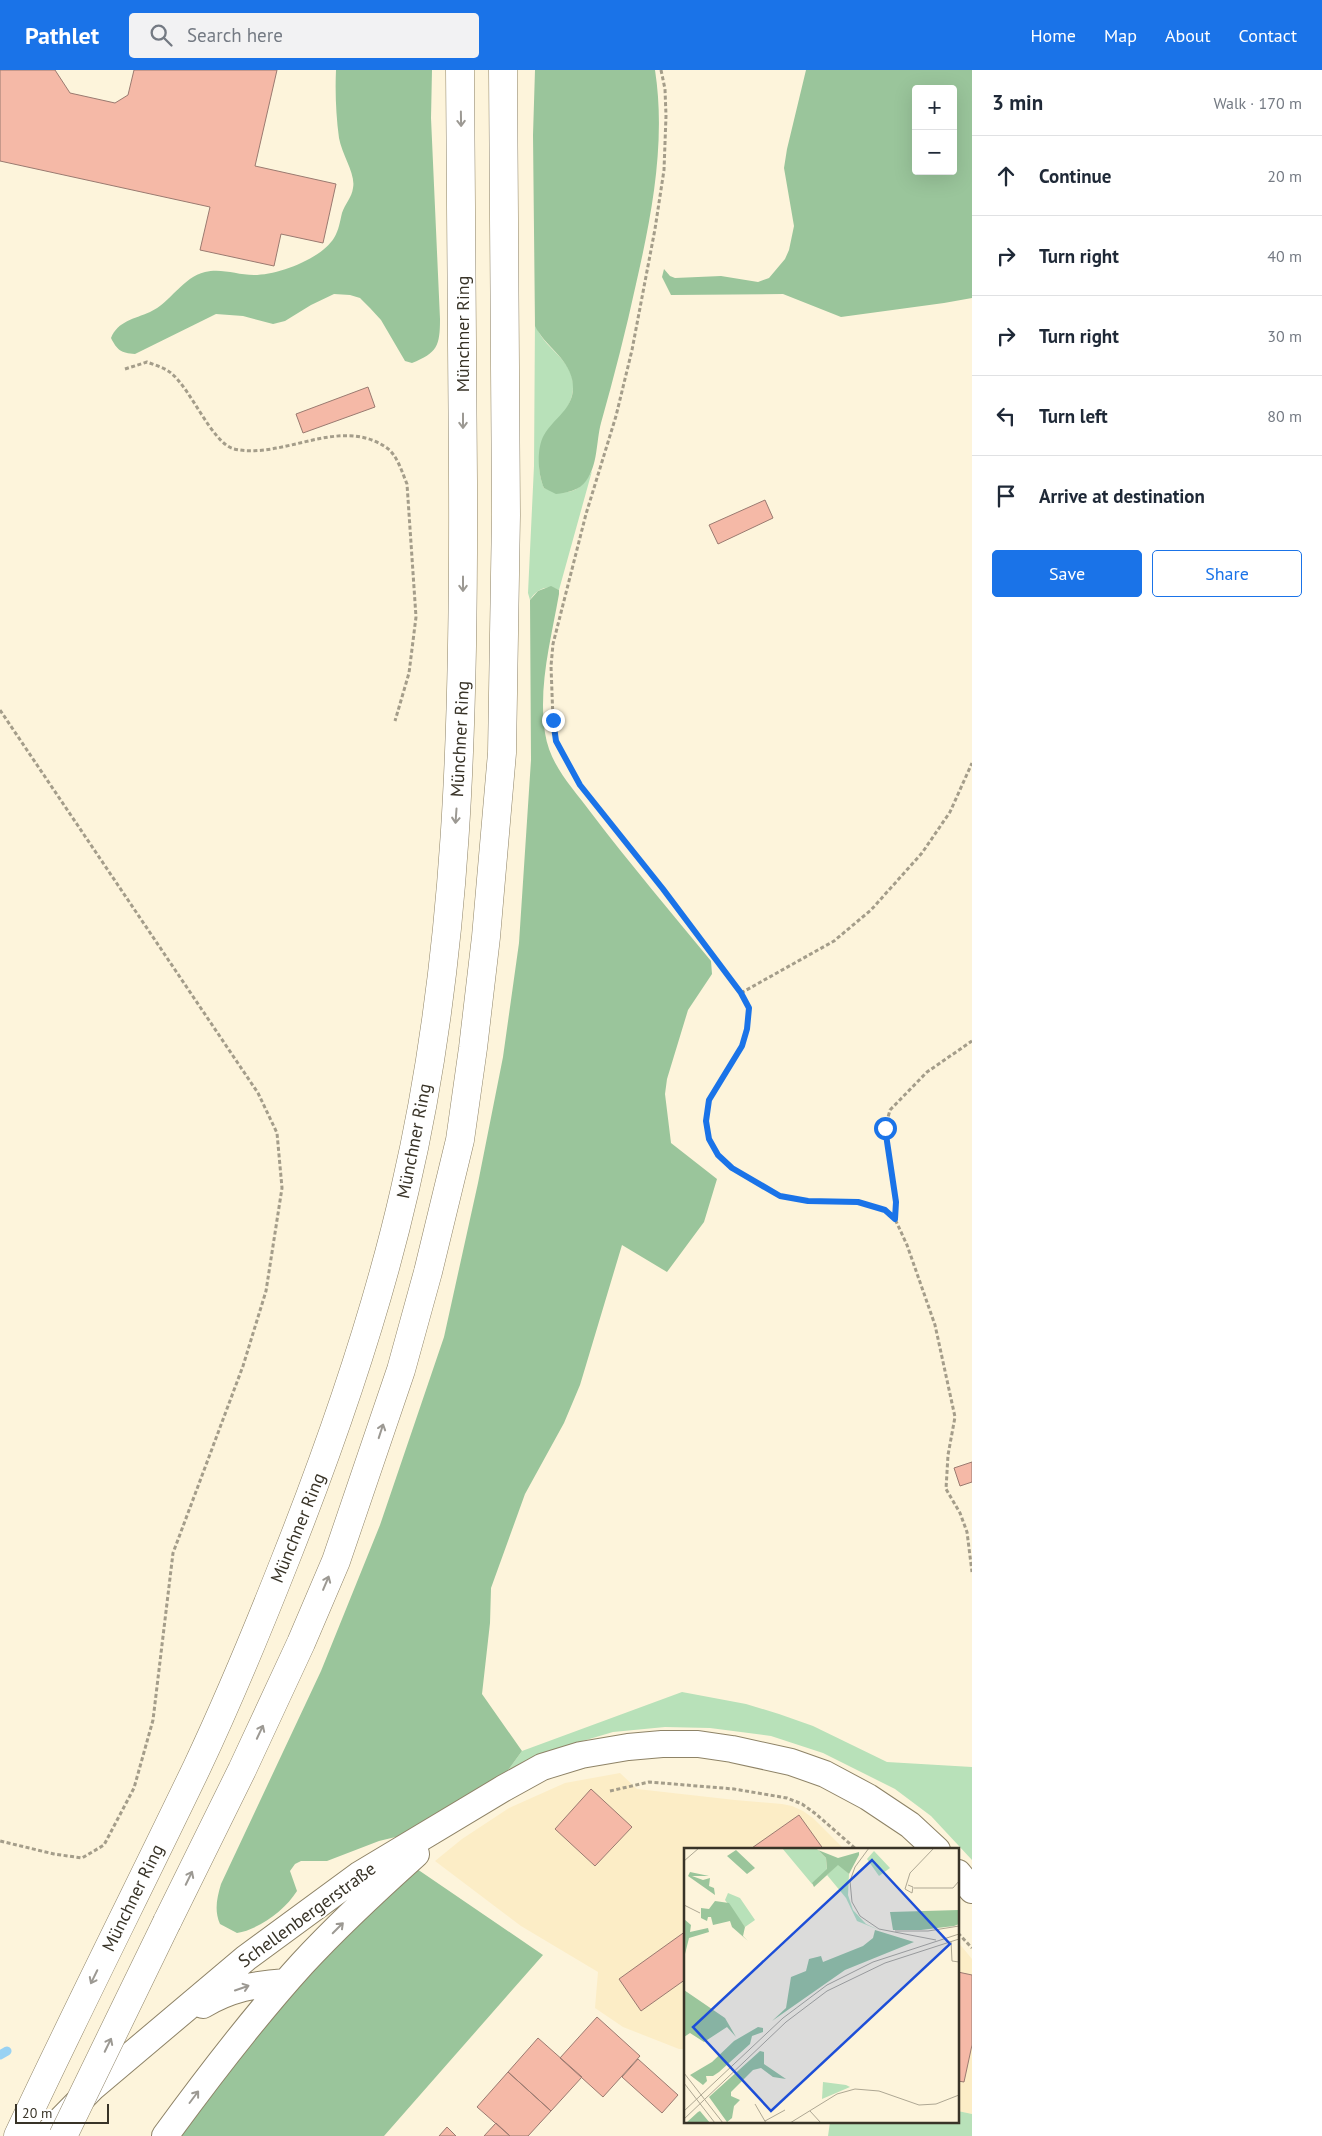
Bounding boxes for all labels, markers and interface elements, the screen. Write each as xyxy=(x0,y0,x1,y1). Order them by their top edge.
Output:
search box xyxy=(129,13,479,58)
text: Pathlet xyxy=(25,20,99,51)
icon: search xyxy=(147,21,175,49)
text: Search here xyxy=(187,23,283,47)
text: Home xyxy=(1030,24,1076,47)
text: Map xyxy=(1104,24,1137,47)
text: About xyxy=(1165,24,1211,47)
text: Contact xyxy=(1239,24,1297,47)
map controls xyxy=(912,85,957,175)
button: + xyxy=(912,85,957,130)
text: 3 min xyxy=(992,89,1043,116)
text: Walk · 170 m xyxy=(1213,93,1302,113)
one-way arrow xyxy=(456,110,466,126)
button: − xyxy=(912,130,957,175)
icon: ahead xyxy=(992,162,1020,190)
text: Continue xyxy=(1039,164,1111,188)
text: 20 m xyxy=(1267,166,1302,186)
icon: right xyxy=(992,242,1020,270)
text: Turn right xyxy=(1039,244,1119,268)
text: 40 m xyxy=(1267,246,1302,266)
street label: Münchner Ring xyxy=(451,276,474,392)
icon: right xyxy=(992,322,1020,350)
text: Turn right xyxy=(1039,324,1119,348)
text: 30 m xyxy=(1267,326,1302,346)
icon: left xyxy=(992,402,1020,430)
text: Turn left xyxy=(1039,404,1108,428)
text: 80 m xyxy=(1267,406,1302,426)
one-way arrow xyxy=(458,412,468,429)
icon: arrive xyxy=(992,482,1020,510)
text: Arrive at destination xyxy=(1039,484,1205,508)
button: Save xyxy=(992,550,1142,597)
button: Share xyxy=(1152,550,1302,597)
one-way arrow xyxy=(458,575,468,591)
street label: Münchner Ring xyxy=(445,680,474,798)
route end xyxy=(542,709,565,732)
one-way arrow xyxy=(452,808,461,824)
street label: Münchner Ring xyxy=(391,1081,436,1200)
route start xyxy=(874,1117,897,1140)
one-way arrow xyxy=(377,1423,386,1439)
street label: Münchner Ring xyxy=(265,1469,330,1586)
one-way arrow xyxy=(322,1576,331,1592)
one-way arrow xyxy=(256,1725,265,1740)
street label: Münchner Ring xyxy=(97,1840,168,1955)
inset map xyxy=(684,1848,959,2124)
street label: Schellenbergerstraße xyxy=(233,1857,380,1972)
one-way arrow xyxy=(185,1871,194,1886)
one-way arrow xyxy=(332,1922,344,1934)
one-way arrow xyxy=(89,1969,98,1984)
one-way arrow xyxy=(234,1983,250,1992)
one-way arrow xyxy=(103,2038,113,2053)
one-way arrow xyxy=(188,2091,199,2104)
scale bar xyxy=(15,2101,109,2124)
text: 20 m xyxy=(22,2104,52,2122)

